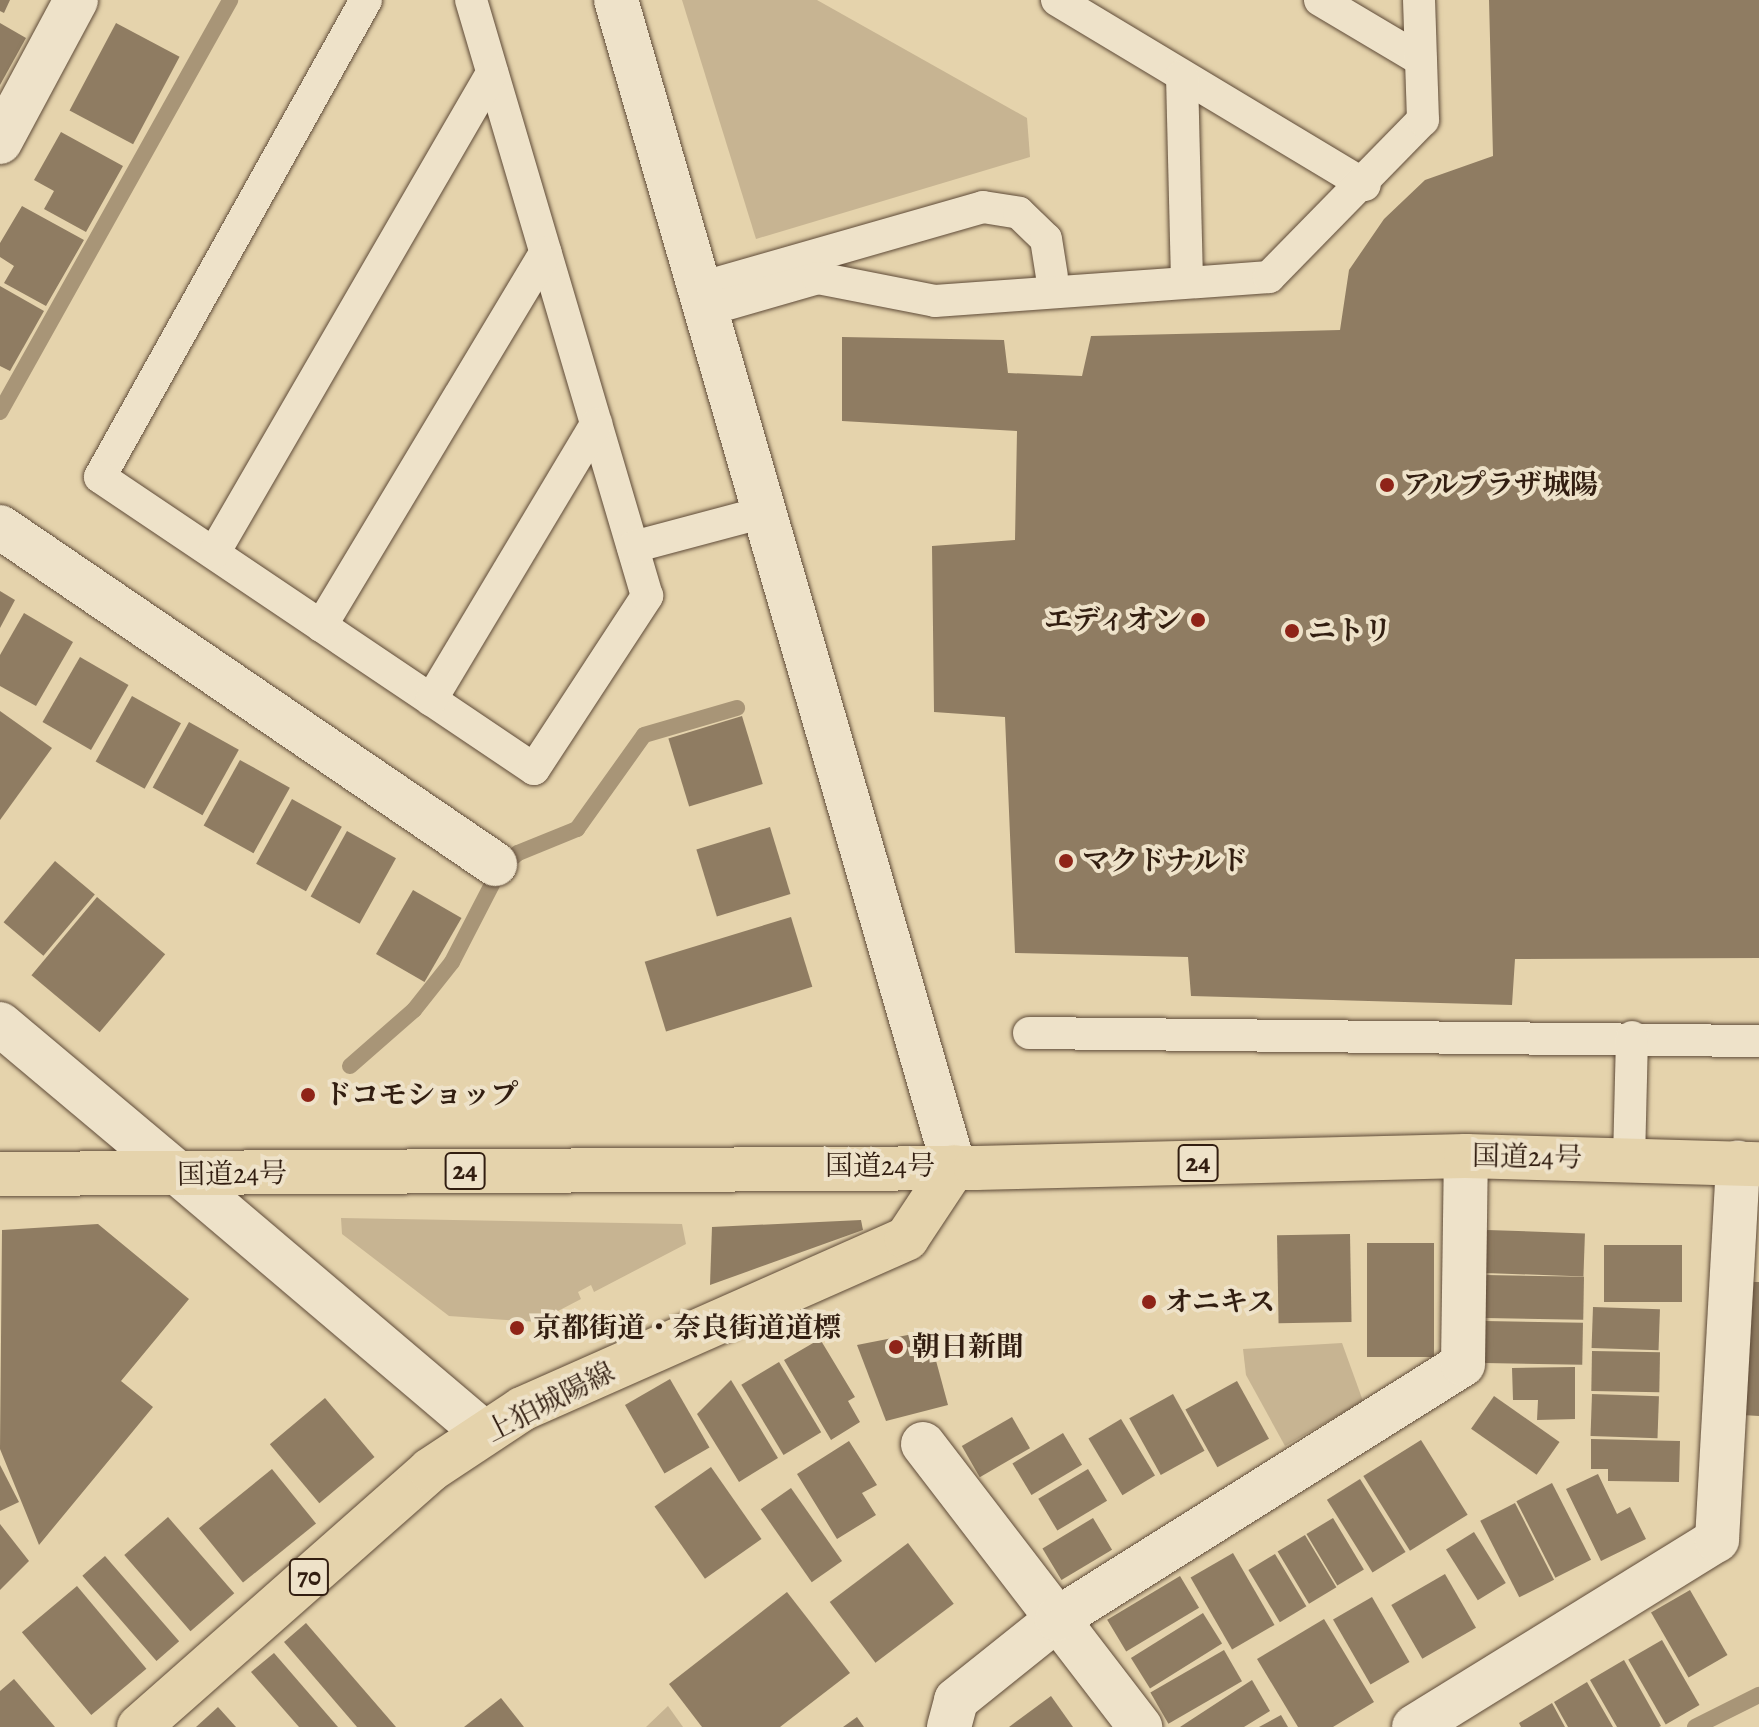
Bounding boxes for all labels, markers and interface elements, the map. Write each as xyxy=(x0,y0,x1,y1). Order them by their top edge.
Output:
place label: アルプラザ城陽 xyxy=(1403,468,1599,502)
marker: アルプラザ城陽 xyxy=(1378,476,1396,494)
place label: エディオン xyxy=(1042,603,1182,637)
marker: エディオン xyxy=(1189,611,1207,629)
place label: ニトリ xyxy=(1308,614,1392,648)
marker: ニトリ xyxy=(1283,622,1301,640)
place label: マクドナルド xyxy=(1082,844,1250,878)
marker: マクドナルド xyxy=(1057,852,1075,870)
place label: ドコモショップ xyxy=(324,1078,520,1112)
marker: ドコモショップ xyxy=(299,1086,317,1104)
street label: 国道24号 xyxy=(1472,1139,1582,1175)
road number: 24 xyxy=(1176,1141,1220,1185)
road number: 24 xyxy=(443,1149,487,1193)
street label: 国道24号 xyxy=(825,1149,935,1183)
street label: 国道24号 xyxy=(177,1156,287,1192)
place label: オニキス xyxy=(1165,1285,1277,1319)
marker: オニキス xyxy=(1140,1293,1158,1311)
place label: 京都街道・奈良街道道標 xyxy=(533,1311,841,1345)
marker: 京都街道・奈良街道道標 xyxy=(508,1319,526,1337)
place label: 朝日新聞 xyxy=(912,1330,1024,1364)
marker: 朝日新聞 xyxy=(887,1338,905,1356)
street label: 上狛城陽線 xyxy=(480,1355,620,1449)
road number: 70 xyxy=(287,1555,331,1599)

